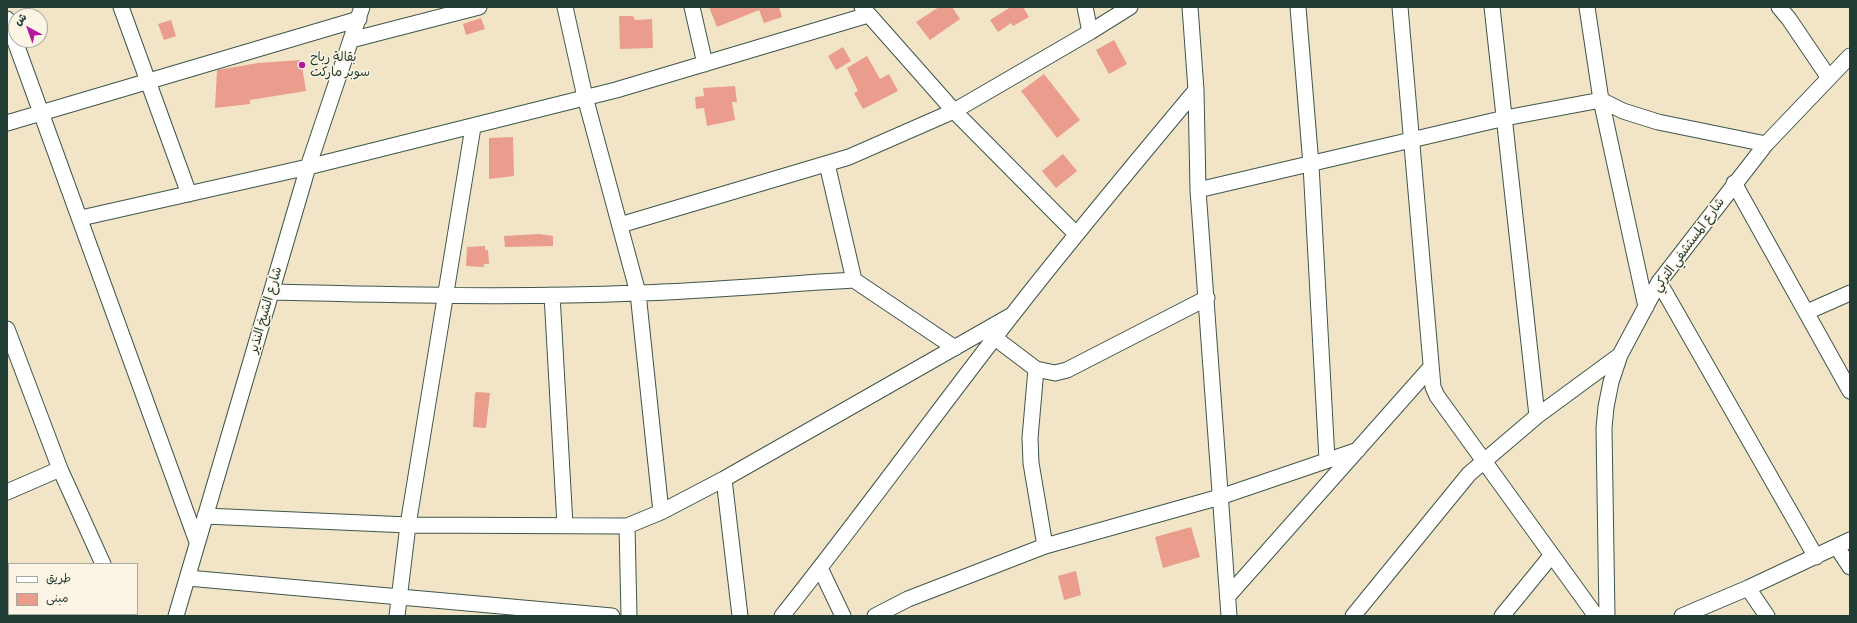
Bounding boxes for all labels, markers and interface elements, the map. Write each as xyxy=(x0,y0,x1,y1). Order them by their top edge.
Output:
north arrow xyxy=(8,8,48,48)
text: ش xyxy=(12,10,29,28)
place label: بقالة رباح سوبر ماركت xyxy=(310,50,370,81)
marker: بقالة رباح سوبر ماركت xyxy=(297,60,307,70)
street label: شارع المستشفي التركي xyxy=(1650,195,1728,295)
street label: شارع الشيخ النذير xyxy=(246,265,286,355)
legend xyxy=(8,563,138,615)
text: طريق xyxy=(46,571,71,585)
text: مبنى xyxy=(46,591,69,605)

